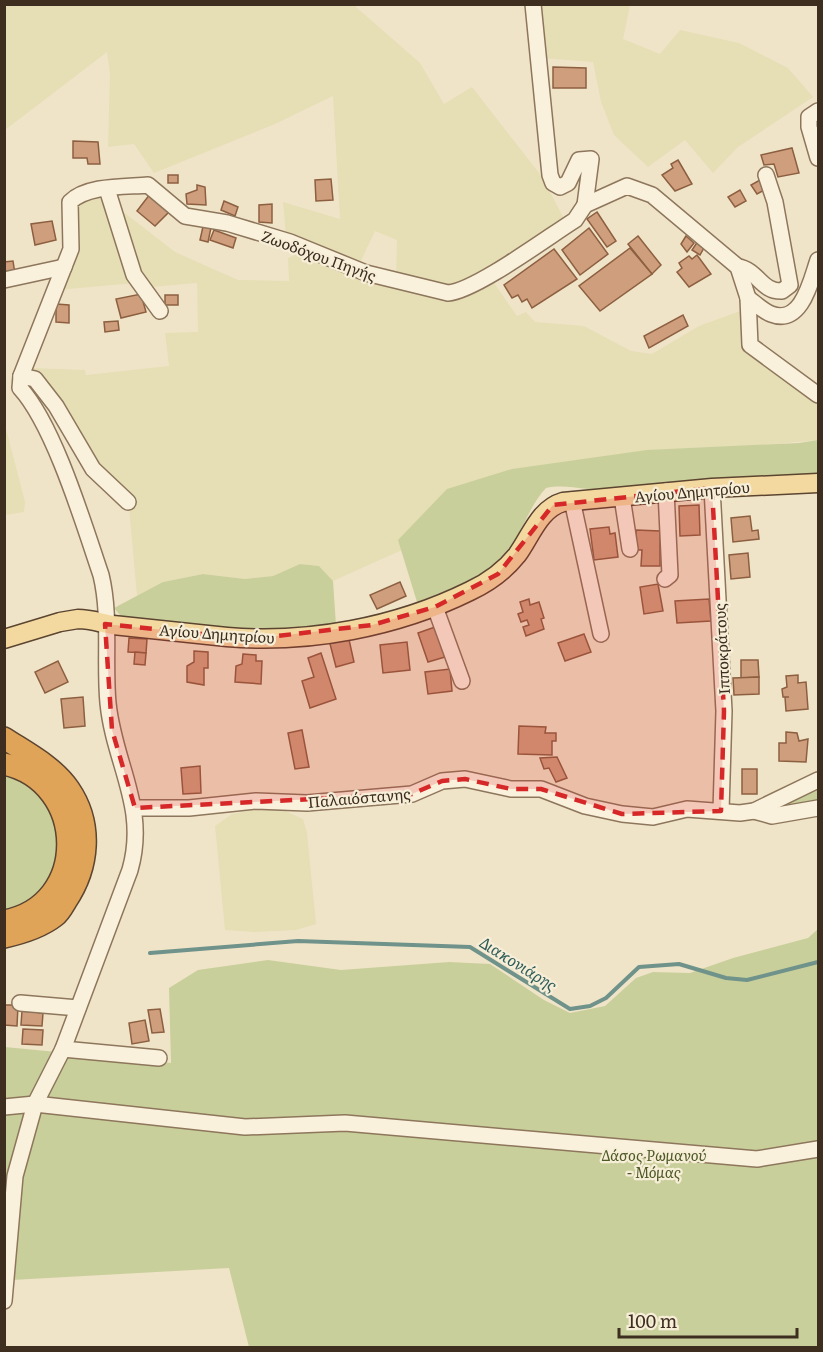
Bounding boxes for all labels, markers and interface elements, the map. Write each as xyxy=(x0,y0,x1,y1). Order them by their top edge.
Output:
street label: Ζωοδόχου Πηγής xyxy=(258,224,380,287)
street label: Αγίου Δημητρίου xyxy=(633,474,751,507)
street label: Ιπποκράτους xyxy=(707,602,735,695)
street label: Αγίου Δημητρίου xyxy=(158,617,276,649)
street label: Παλαιόστανης xyxy=(307,781,412,813)
water label: Διακονιάρης xyxy=(476,930,563,996)
park label: Δάσος Ρωμανού - Μόμας xyxy=(601,1143,707,1183)
scale bar xyxy=(619,1301,798,1339)
text: 100 m xyxy=(628,1307,677,1334)

